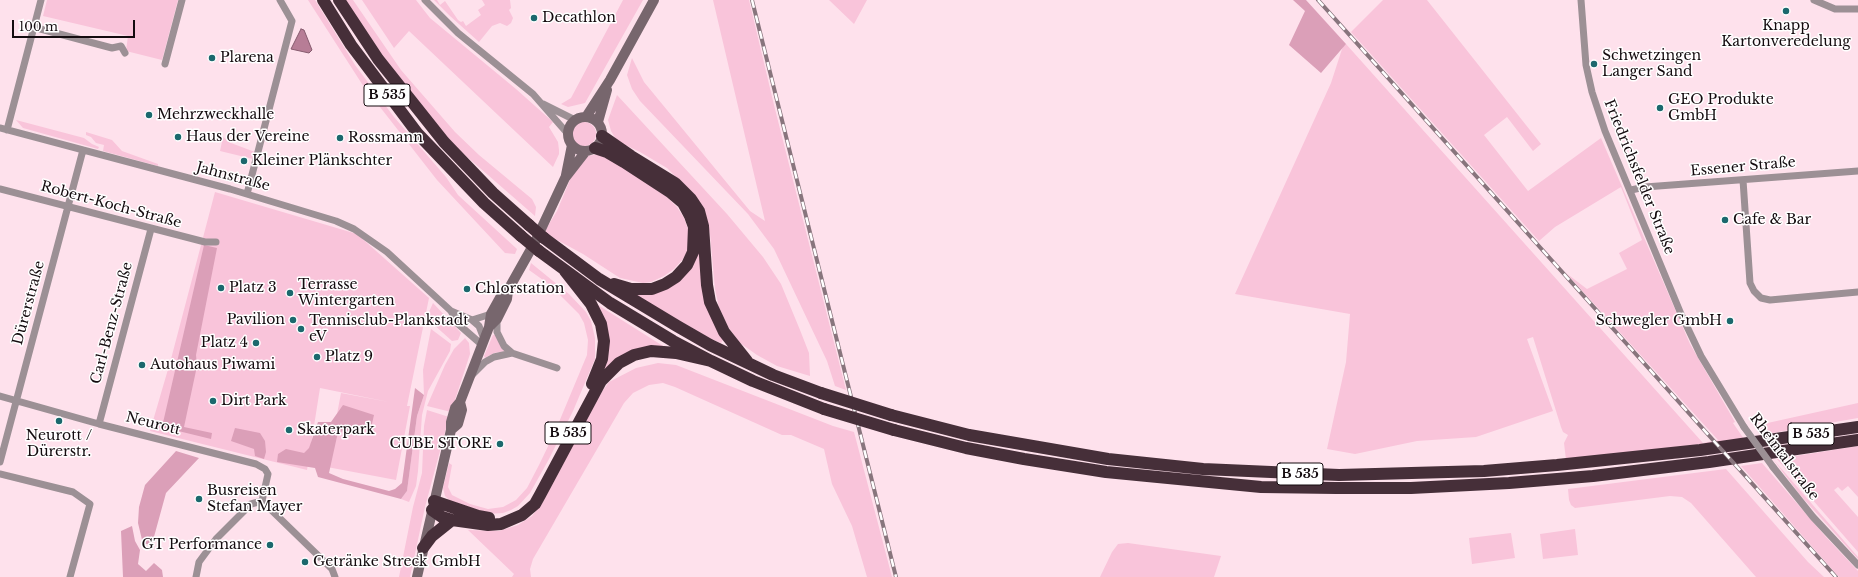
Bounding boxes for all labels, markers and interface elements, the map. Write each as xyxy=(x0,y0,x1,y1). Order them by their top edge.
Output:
marker: Knapp Kartonveredelung xyxy=(1781,6,1791,16)
place label: Decathlon xyxy=(542,10,616,26)
scale bar xyxy=(14,12,137,38)
marker: Decathlon xyxy=(529,13,539,23)
place label: Knapp Kartonveredelung xyxy=(1721,18,1851,50)
text: 100 m xyxy=(19,19,58,34)
place label: Schwetzingen Langer Sand xyxy=(1602,48,1701,80)
place label: Plarena xyxy=(220,50,274,66)
marker: Plarena xyxy=(207,53,217,63)
marker: Schwetzingen Langer Sand xyxy=(1589,59,1599,69)
road number: B 535 xyxy=(364,84,410,106)
place label: GEO Produkte GmbH xyxy=(1668,92,1774,124)
street label: Friedrichsfelder Straße xyxy=(1600,97,1678,257)
marker: GEO Produkte GmbH xyxy=(1655,103,1665,113)
place label: Mehrzweckhalle xyxy=(157,107,274,123)
marker: Mehrzweckhalle xyxy=(144,110,154,120)
place label: Haus der Vereine xyxy=(186,129,309,145)
place label: Rossmann xyxy=(348,130,423,146)
marker: Haus der Vereine xyxy=(173,132,183,142)
marker: Rossmann xyxy=(335,133,345,143)
place label: Kleiner Plänkschter xyxy=(252,153,392,169)
street label: Essener Straße xyxy=(1690,154,1796,180)
marker: Kleiner Plänkschter xyxy=(239,156,249,166)
street label: Jahnstraße xyxy=(194,159,272,195)
street label: Robert-Koch-Straße xyxy=(39,178,183,232)
place label: Cafe & Bar xyxy=(1733,212,1811,228)
marker: Cafe & Bar xyxy=(1720,215,1730,225)
street label: Dürerstraße xyxy=(10,259,48,347)
street label: Carl-Benz-Straße xyxy=(88,260,136,386)
place label: Terrasse Wintergarten xyxy=(298,277,395,310)
place label: Platz 3 xyxy=(229,280,277,296)
place label: Chlorstation xyxy=(475,281,565,297)
marker: Platz 3 xyxy=(216,283,226,293)
marker: Chlorstation xyxy=(462,284,472,294)
marker: Terrasse Wintergarten xyxy=(285,288,295,298)
place label: Pavilion xyxy=(227,312,285,328)
place label: Tennisclub-Plankstadt eV xyxy=(309,313,468,346)
place label: Schwegler GmbH xyxy=(1596,313,1722,329)
marker: Pavilion xyxy=(288,315,298,325)
marker: Schwegler GmbH xyxy=(1725,316,1735,326)
marker: Tennisclub-Plankstadt eV xyxy=(296,324,306,334)
place label: Platz 4 xyxy=(201,335,248,351)
marker: Platz 4 xyxy=(251,338,261,348)
place label: Platz 9 xyxy=(325,349,373,365)
marker: Platz 9 xyxy=(312,352,322,362)
place label: Autohaus Piwami xyxy=(150,357,275,373)
marker: Autohaus Piwami xyxy=(137,360,147,370)
place label: Dirt Park xyxy=(221,393,287,409)
marker: Dirt Park xyxy=(208,396,218,406)
street label: Neurott xyxy=(124,409,182,439)
street label: Rheintalstraße xyxy=(1746,410,1822,504)
marker: Neurott / Dürerstr. xyxy=(54,416,64,426)
place label: Skaterpark xyxy=(297,422,375,438)
road number: B 535 xyxy=(545,422,591,444)
road number: B 535 xyxy=(1788,423,1834,445)
marker: Skaterpark xyxy=(284,425,294,435)
place label: Neurott / Dürerstr. xyxy=(26,428,92,460)
place label: CUBE STORE xyxy=(390,436,492,452)
marker: CUBE STORE xyxy=(495,439,505,449)
road number: B 535 xyxy=(1277,463,1323,485)
place label: Busreisen Stefan Mayer xyxy=(207,483,303,516)
marker: Busreisen Stefan Mayer xyxy=(194,494,204,504)
place label: GT Performance xyxy=(142,537,262,553)
marker: GT Performance xyxy=(265,540,275,550)
place label: Getränke Streck GmbH xyxy=(313,554,481,570)
marker: Getränke Streck GmbH xyxy=(300,557,310,567)

